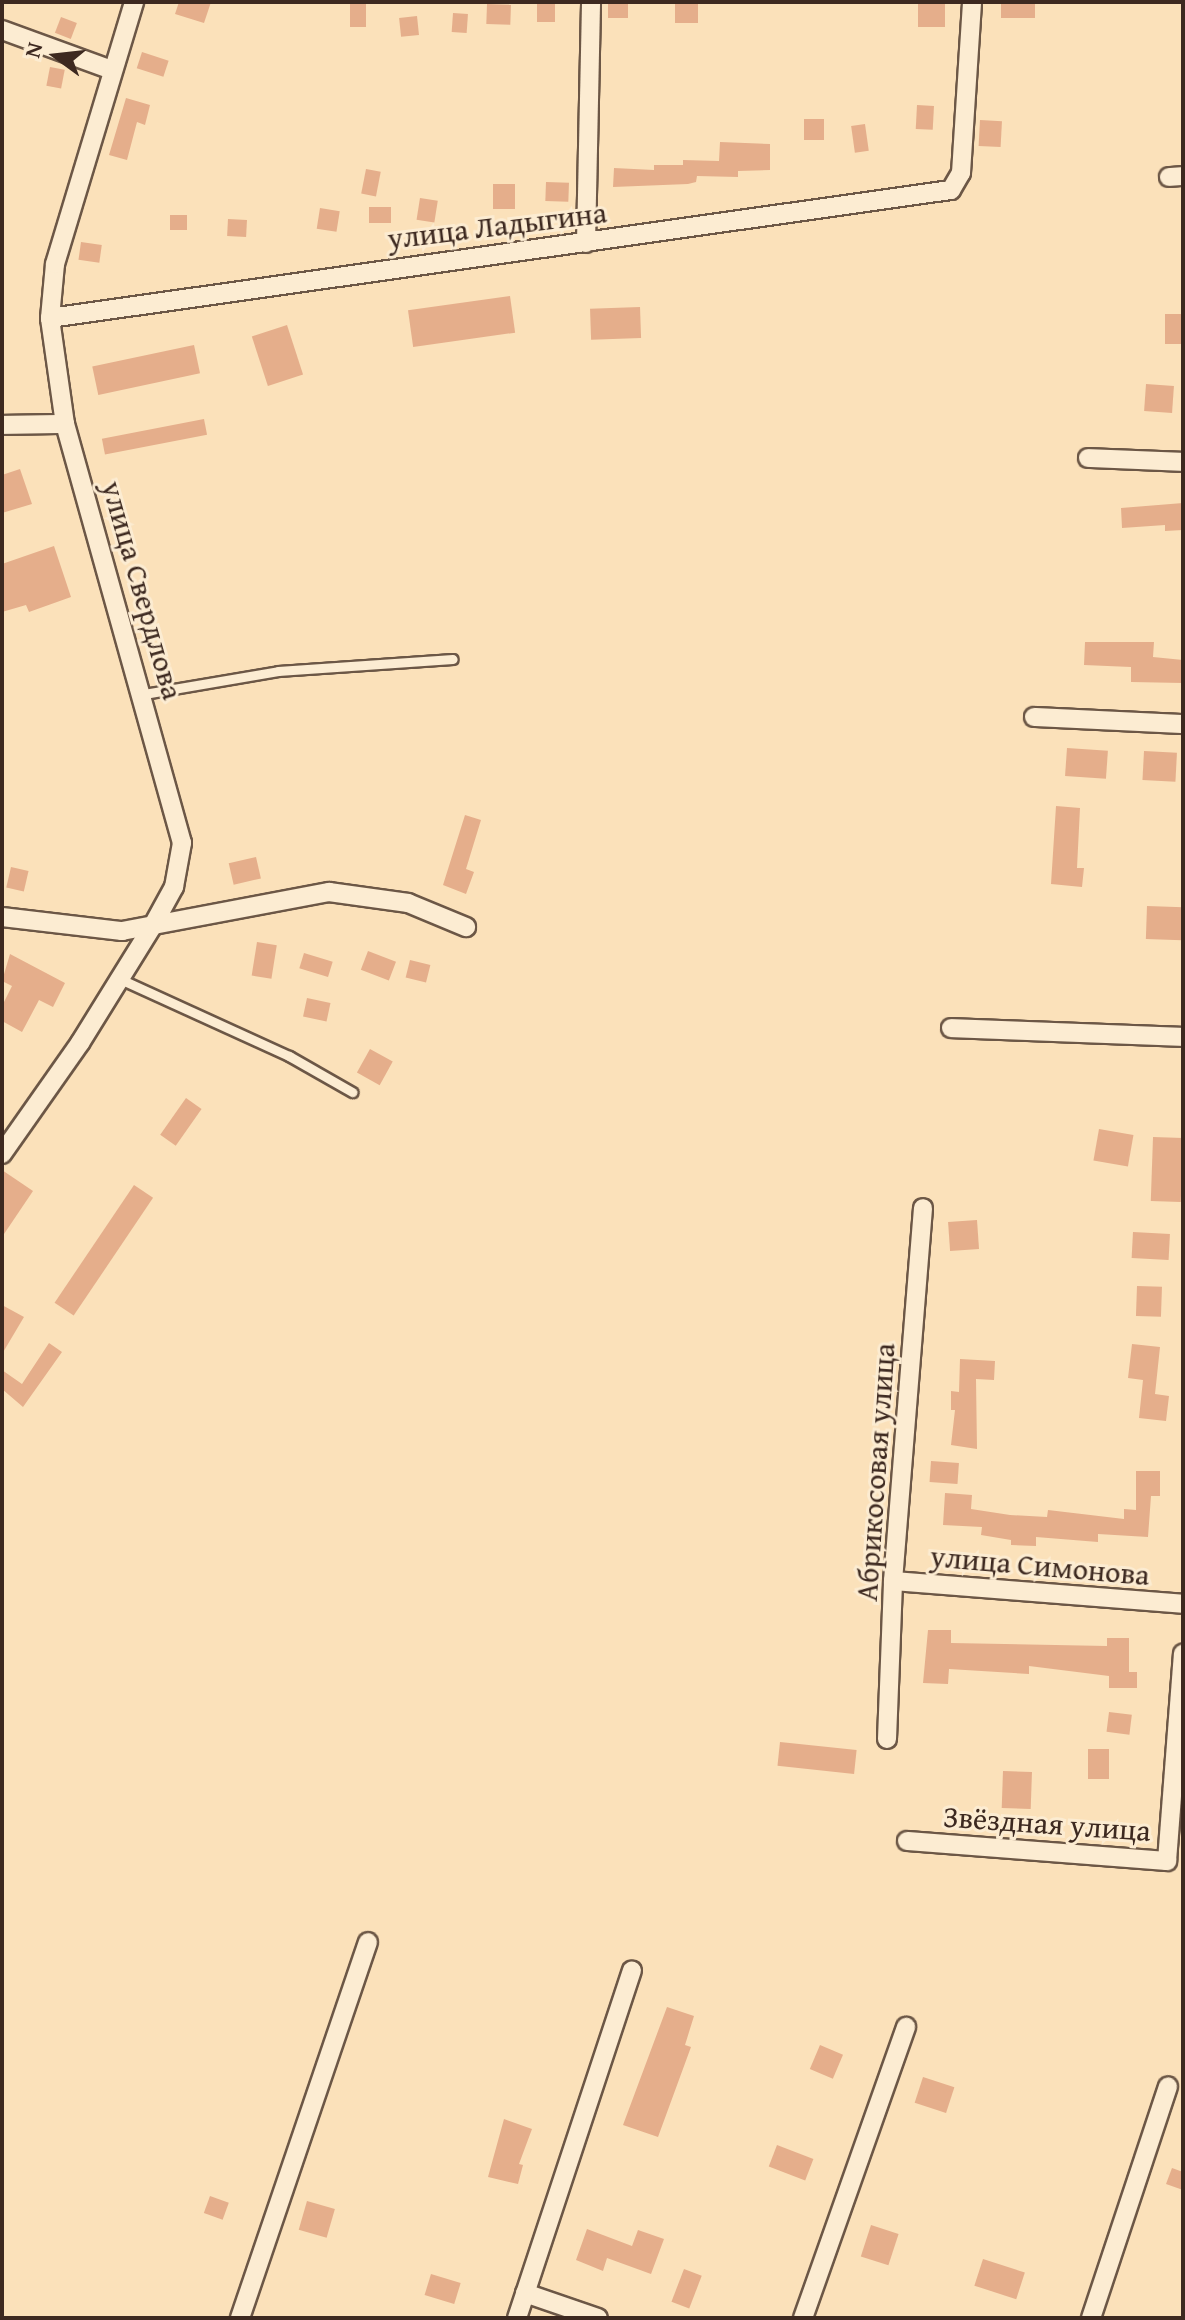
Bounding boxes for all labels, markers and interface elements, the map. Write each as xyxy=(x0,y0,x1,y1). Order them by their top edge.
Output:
north arrow xyxy=(16,16,96,96)
text: N xyxy=(15,39,50,61)
street label: улица Ладыгина xyxy=(385,194,609,256)
street label: улица Свердлова xyxy=(95,477,191,703)
street label: Абрикосовая улица xyxy=(848,1342,902,1602)
street label: улица Симонова xyxy=(929,1537,1151,1593)
street label: Звёздная улица xyxy=(942,1798,1152,1848)

